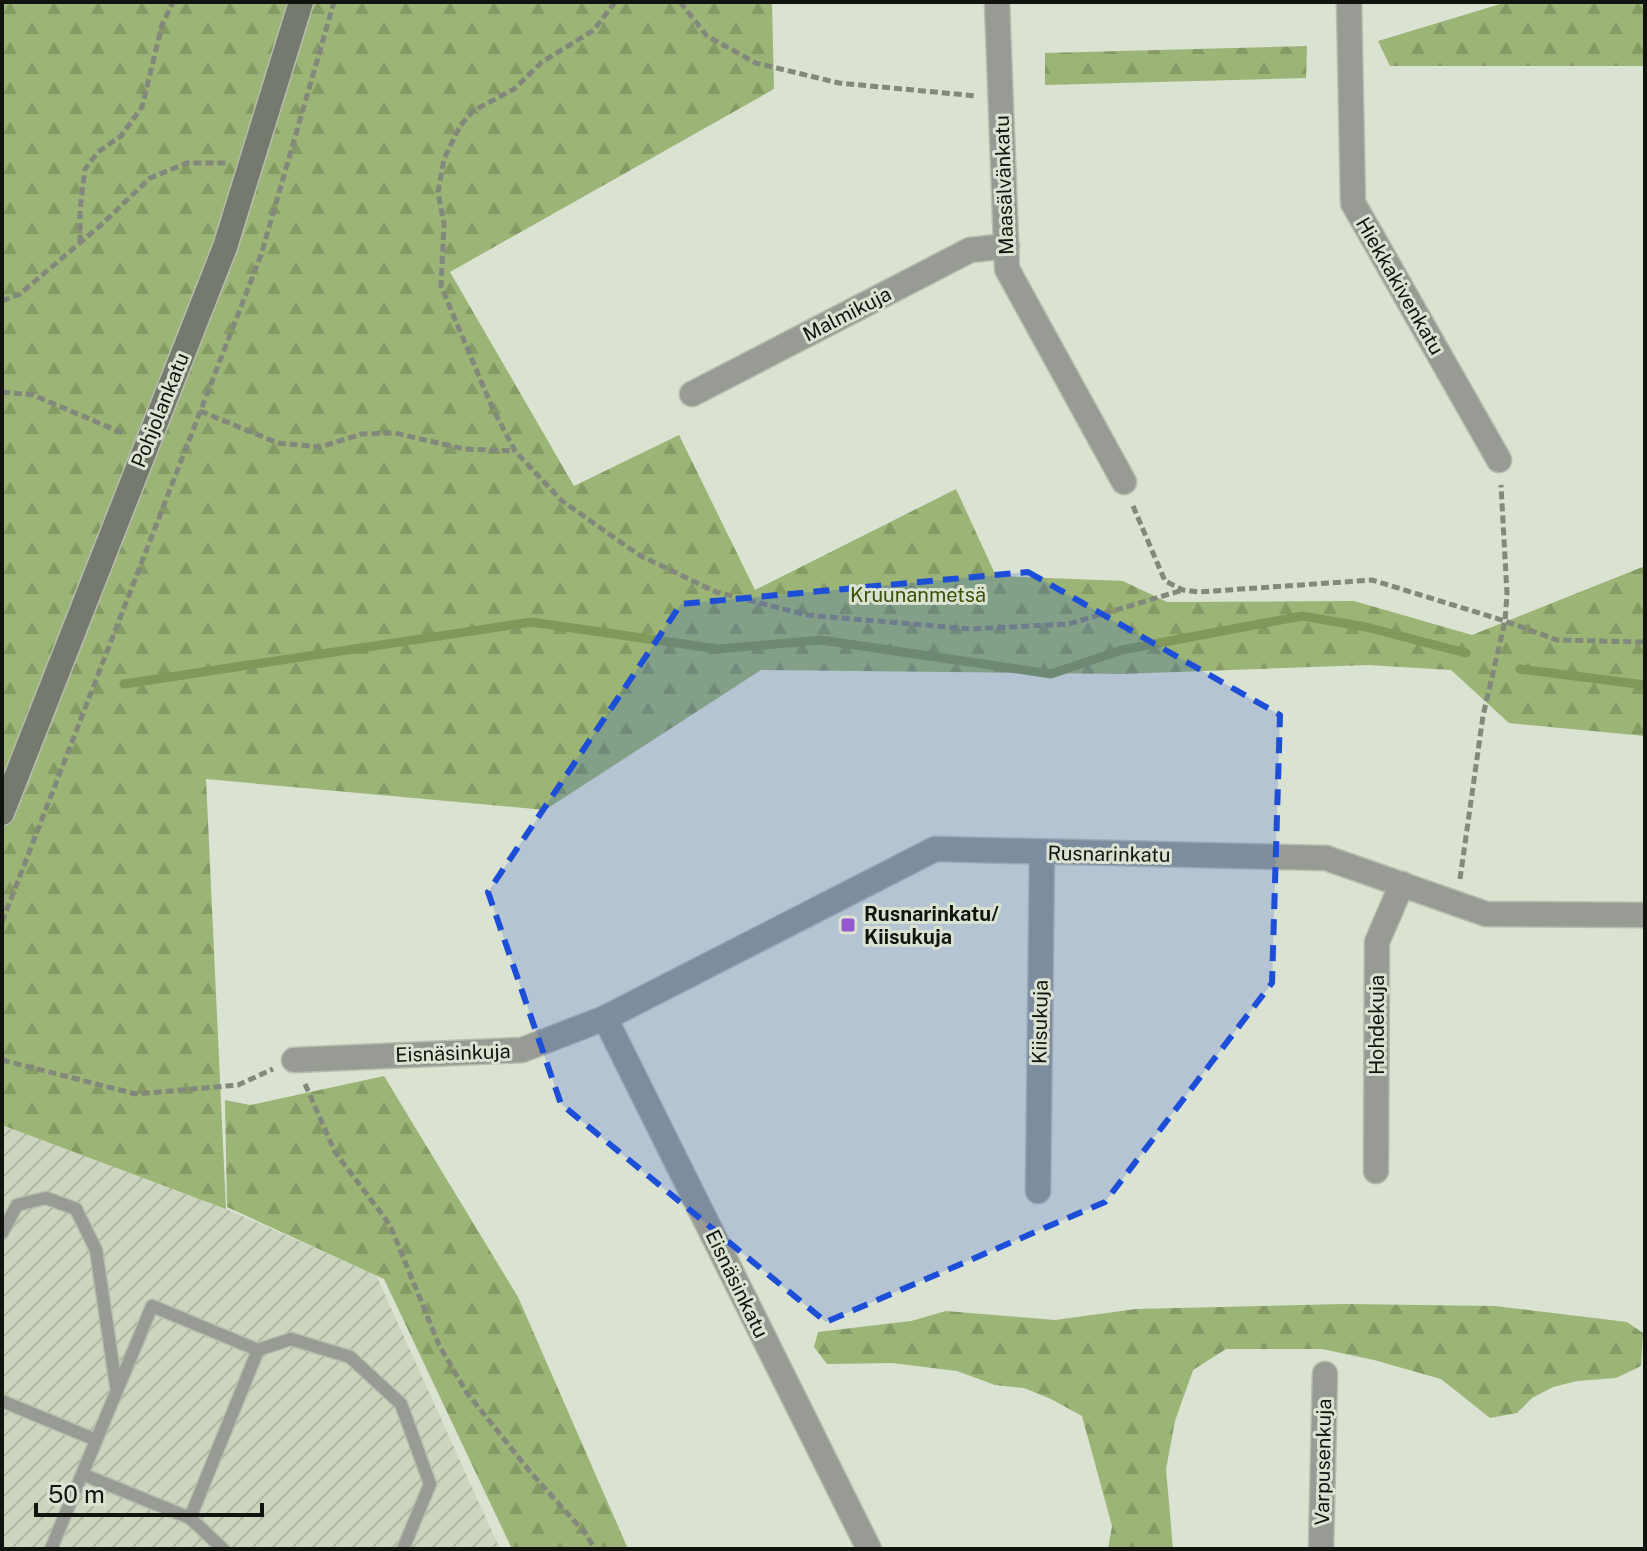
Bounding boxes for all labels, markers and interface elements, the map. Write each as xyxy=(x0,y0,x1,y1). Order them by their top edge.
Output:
street label: Maasälvänkatu xyxy=(990,115,1018,255)
street label: Hiekkakivenkatu xyxy=(1351,213,1449,359)
street label: Malmikuja xyxy=(799,282,895,346)
street label: Pohjolankatu xyxy=(126,349,194,471)
park label: Kruunanmetsä xyxy=(850,583,986,607)
street label: Rusnarinkatu xyxy=(1047,841,1171,867)
place label: Rusnarinkatu/ Kiisukuja xyxy=(864,902,999,949)
marker: Rusnarinkatu/ Kiisukuja xyxy=(839,916,857,934)
street label: Hohdekuja xyxy=(1365,975,1389,1075)
street label: Kiisukuja xyxy=(1027,980,1053,1064)
street label: Eisnäsinkuja xyxy=(395,1039,511,1067)
street label: Eisnäsinkatu xyxy=(701,1226,773,1342)
street label: Varpusenkuja xyxy=(1310,1398,1336,1526)
scale bar xyxy=(36,1467,262,1517)
text: 50 m xyxy=(48,1480,105,1508)

